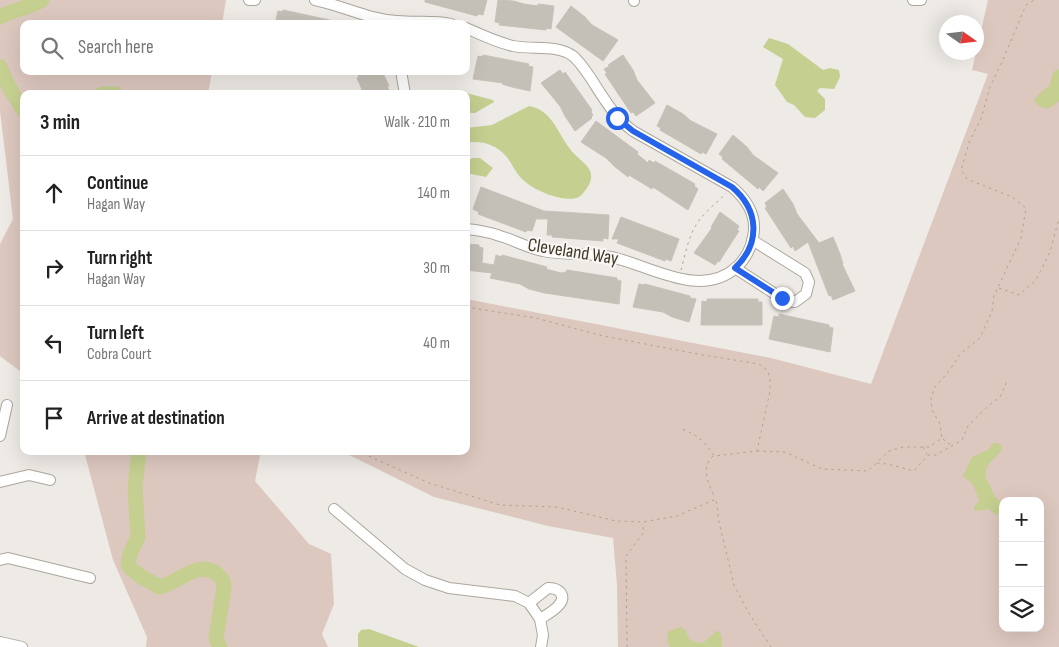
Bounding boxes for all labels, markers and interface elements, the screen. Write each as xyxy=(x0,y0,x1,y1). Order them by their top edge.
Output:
north arrow xyxy=(939,15,984,60)
search box xyxy=(20,20,470,75)
icon: search xyxy=(38,34,66,62)
text: Search here xyxy=(78,36,154,59)
route start xyxy=(606,107,629,130)
text: 3 min xyxy=(40,110,80,135)
text: Walk · 210 m xyxy=(384,113,450,132)
text: Continue xyxy=(87,172,148,195)
icon: ahead xyxy=(40,179,68,207)
text: 140 m xyxy=(418,184,450,203)
text: Hagan Way xyxy=(87,195,145,214)
street label: Cleveland Way xyxy=(526,233,621,271)
text: Turn right xyxy=(87,247,152,270)
icon: right xyxy=(40,254,68,282)
text: 30 m xyxy=(423,259,450,278)
text: Hagan Way xyxy=(87,270,145,289)
route end xyxy=(771,287,794,310)
text: Turn left xyxy=(87,322,144,345)
icon: left xyxy=(40,329,68,357)
text: 40 m xyxy=(423,334,450,353)
text: Cobra Court xyxy=(87,345,152,364)
icon: arrive xyxy=(40,404,68,432)
text: Arrive at destination xyxy=(87,407,225,430)
map controls xyxy=(999,497,1044,632)
button: + xyxy=(999,497,1044,542)
button: − xyxy=(999,542,1044,587)
button: layers xyxy=(999,587,1044,632)

